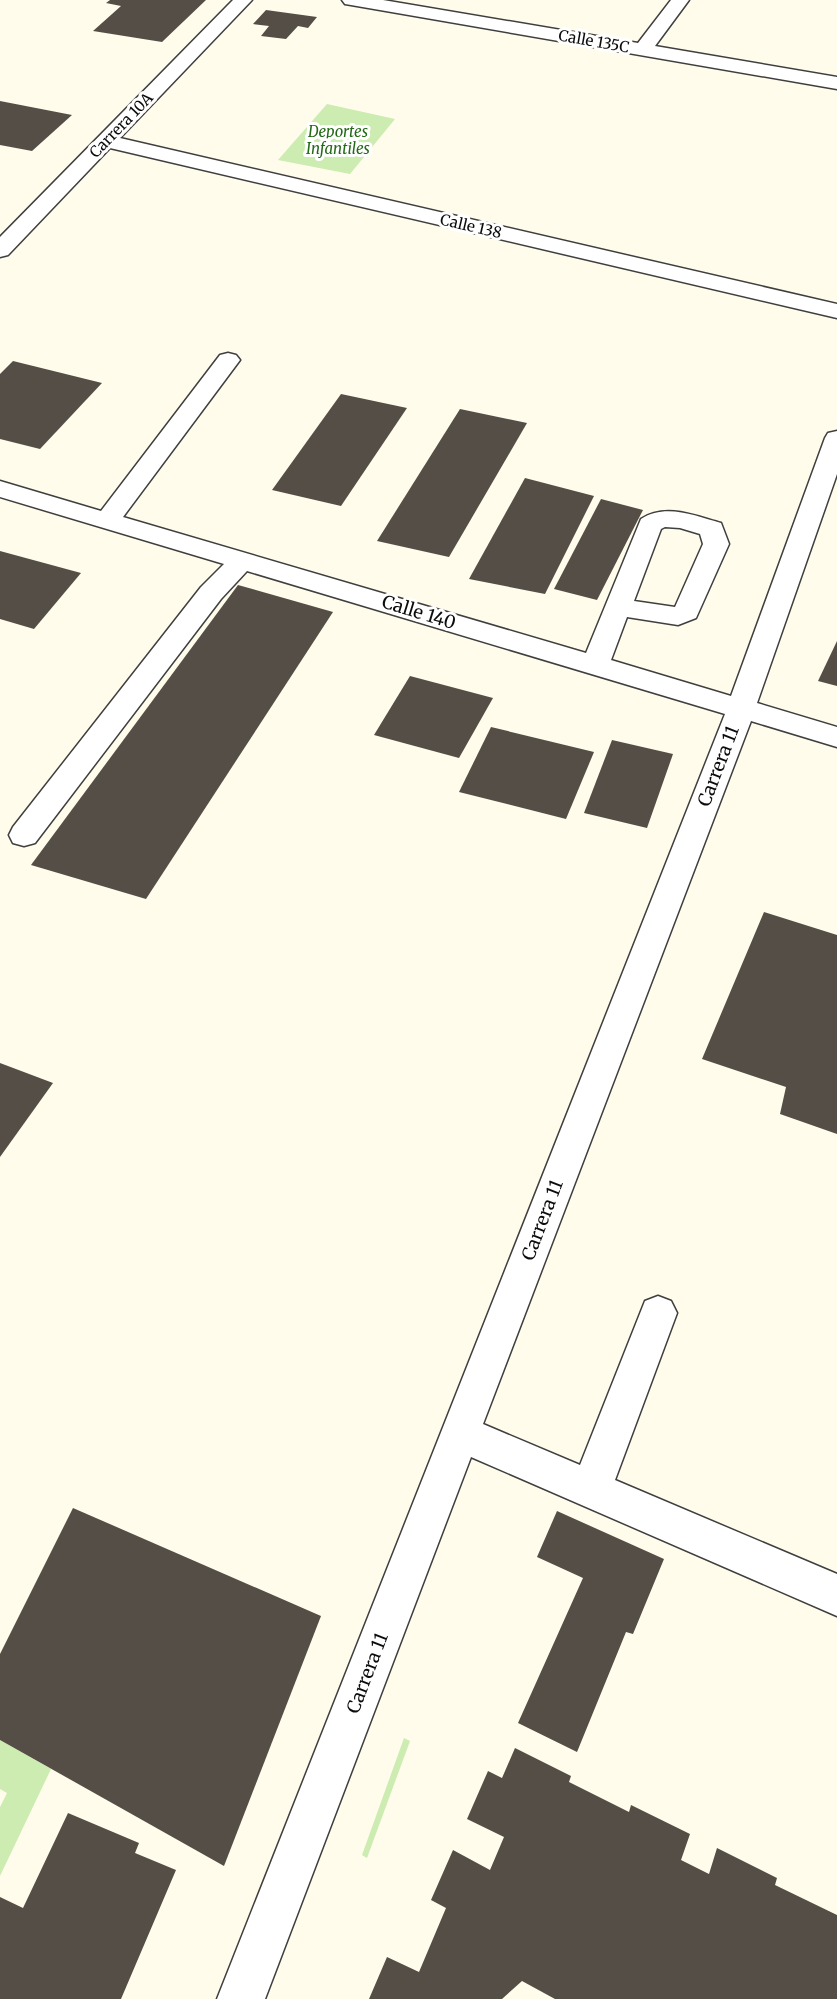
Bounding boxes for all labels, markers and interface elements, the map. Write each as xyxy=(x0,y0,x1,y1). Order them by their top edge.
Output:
street label: Calle 135C xyxy=(557,25,631,57)
street label: Carrera 10A xyxy=(85,88,157,161)
park label: Deportes Infantiles xyxy=(306,122,370,158)
street label: Calle 138 xyxy=(438,210,504,242)
street label: Calle 140 xyxy=(379,590,459,634)
street label: Carrera 11 xyxy=(692,723,744,809)
street label: Carrera 11 xyxy=(516,1177,568,1263)
street label: Carrera 11 xyxy=(341,1630,393,1716)

